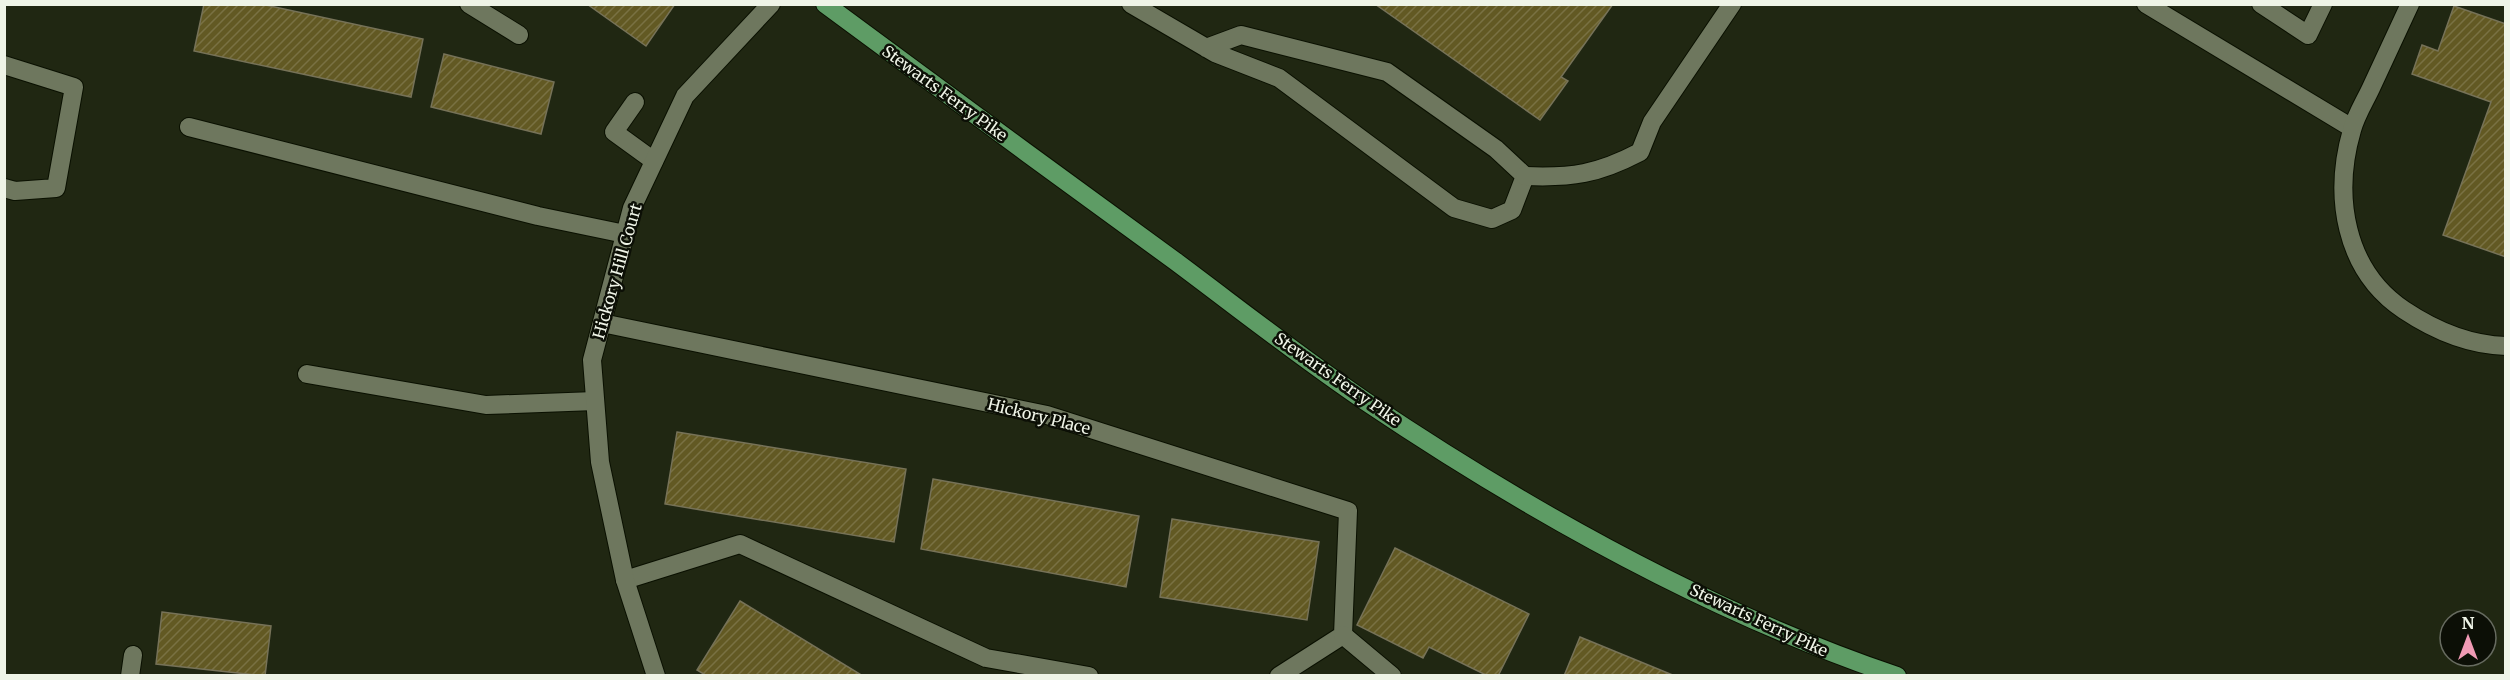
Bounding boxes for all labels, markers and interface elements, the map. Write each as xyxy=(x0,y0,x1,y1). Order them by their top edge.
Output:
street label: Stewarts Ferry Pike xyxy=(878,41,1012,145)
street label: Hickory Hill Court xyxy=(588,200,646,341)
street label: Stewarts Ferry Pike xyxy=(1271,328,1405,430)
street label: Hickory Place xyxy=(985,394,1093,438)
street label: Stewarts Ferry Pike xyxy=(1687,579,1831,661)
north arrow xyxy=(2438,608,2498,668)
text: N xyxy=(2462,613,2475,633)

